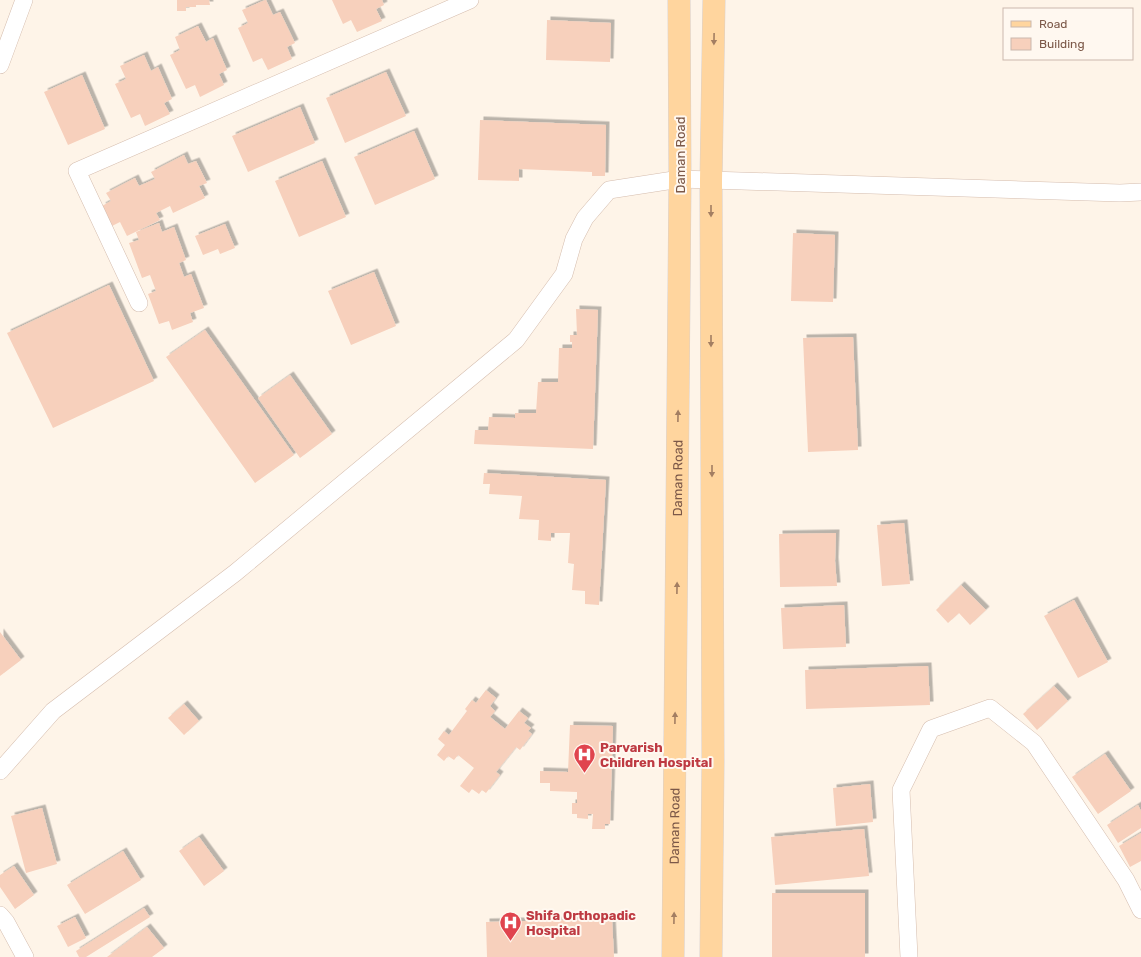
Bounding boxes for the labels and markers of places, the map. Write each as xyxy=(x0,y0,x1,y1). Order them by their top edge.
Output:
place label: Parvarish Children Hospital xyxy=(600,740,712,770)
hospital icon: Parvarish Children Hospital xyxy=(572,741,598,774)
place label: Shifa Orthopadic Hospital xyxy=(526,908,636,938)
hospital icon: Shifa Orthopadic Hospital xyxy=(497,909,523,942)

